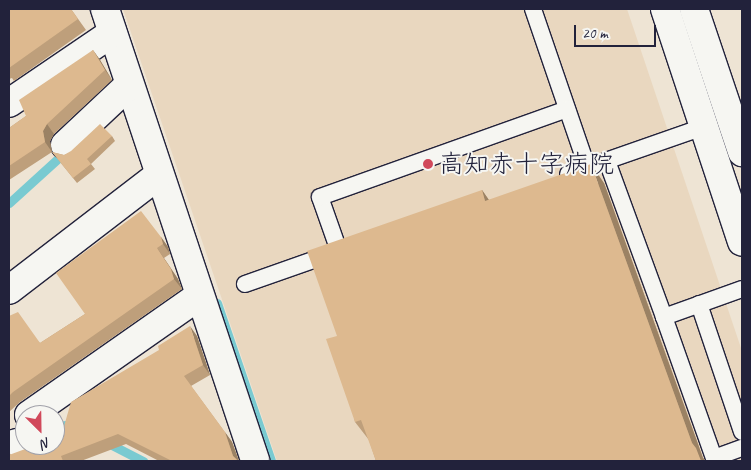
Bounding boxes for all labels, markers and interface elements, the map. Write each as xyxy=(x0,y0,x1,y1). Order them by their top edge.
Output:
scale bar xyxy=(576,15,658,47)
text: 20 m xyxy=(582,24,608,43)
place label: 高知赤十字病院 xyxy=(439,149,614,179)
marker: 高知赤十字病院 xyxy=(421,157,435,171)
north arrow xyxy=(15,405,65,455)
text: N xyxy=(38,434,53,453)

